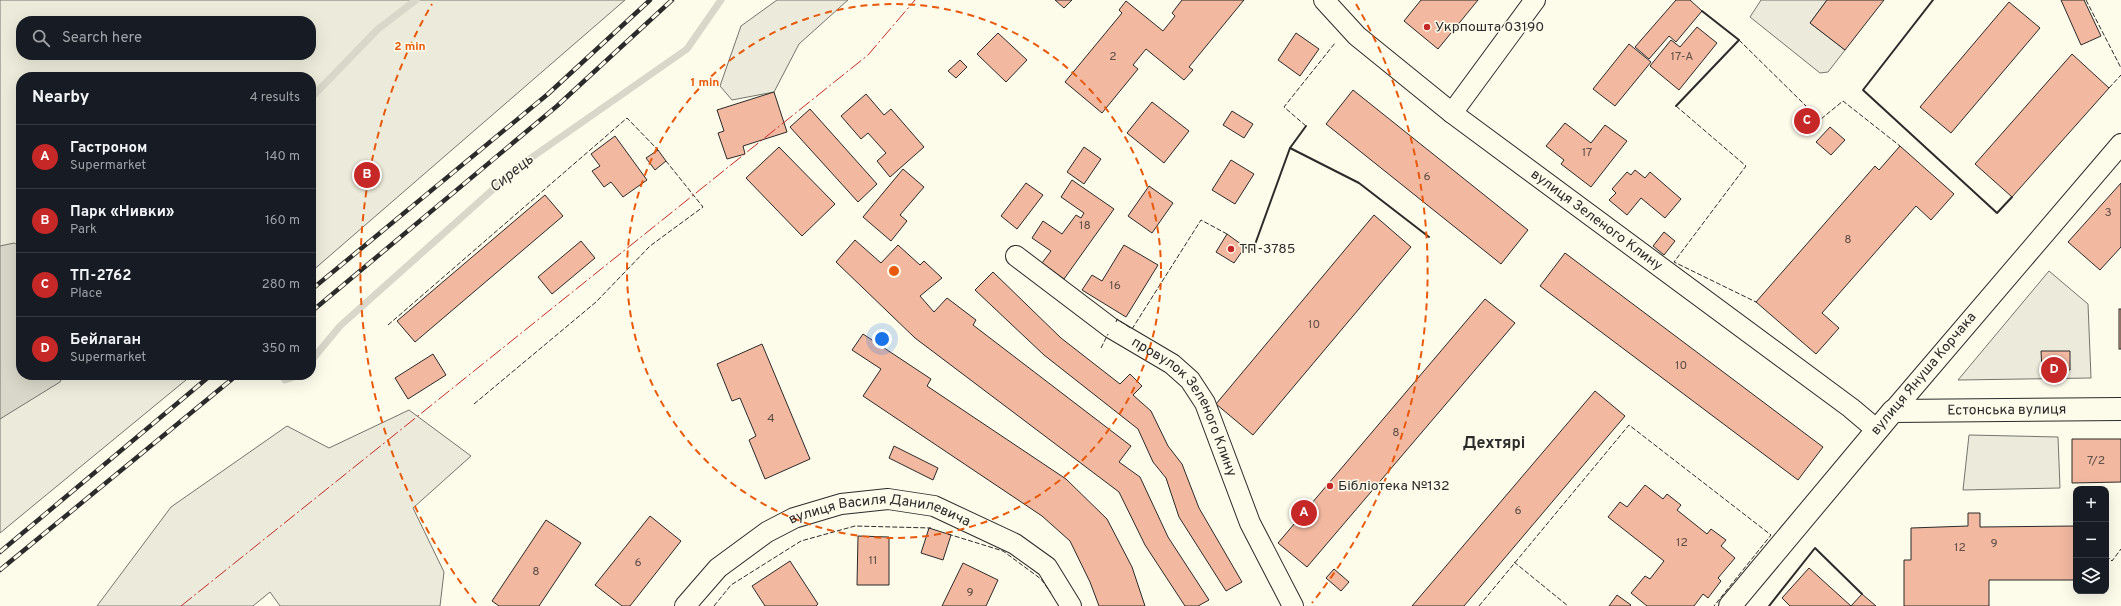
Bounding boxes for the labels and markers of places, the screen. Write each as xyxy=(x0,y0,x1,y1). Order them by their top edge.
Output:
place label: Укрпошта 03190 xyxy=(1435,19,1544,36)
marker: Укрпошта 03190 xyxy=(1422,22,1432,32)
pin: C xyxy=(1794,106,1820,136)
pin: B xyxy=(354,160,380,190)
place label: ТП-3785 xyxy=(1239,241,1295,258)
marker: ТП-3785 xyxy=(1226,244,1236,254)
centre of rings xyxy=(887,264,901,278)
pin: D xyxy=(2041,355,2067,385)
place label: Бібліотека №132 xyxy=(1338,478,1449,495)
marker: Бібліотека №132 xyxy=(1325,481,1335,491)
pin: A xyxy=(1291,498,1317,528)

